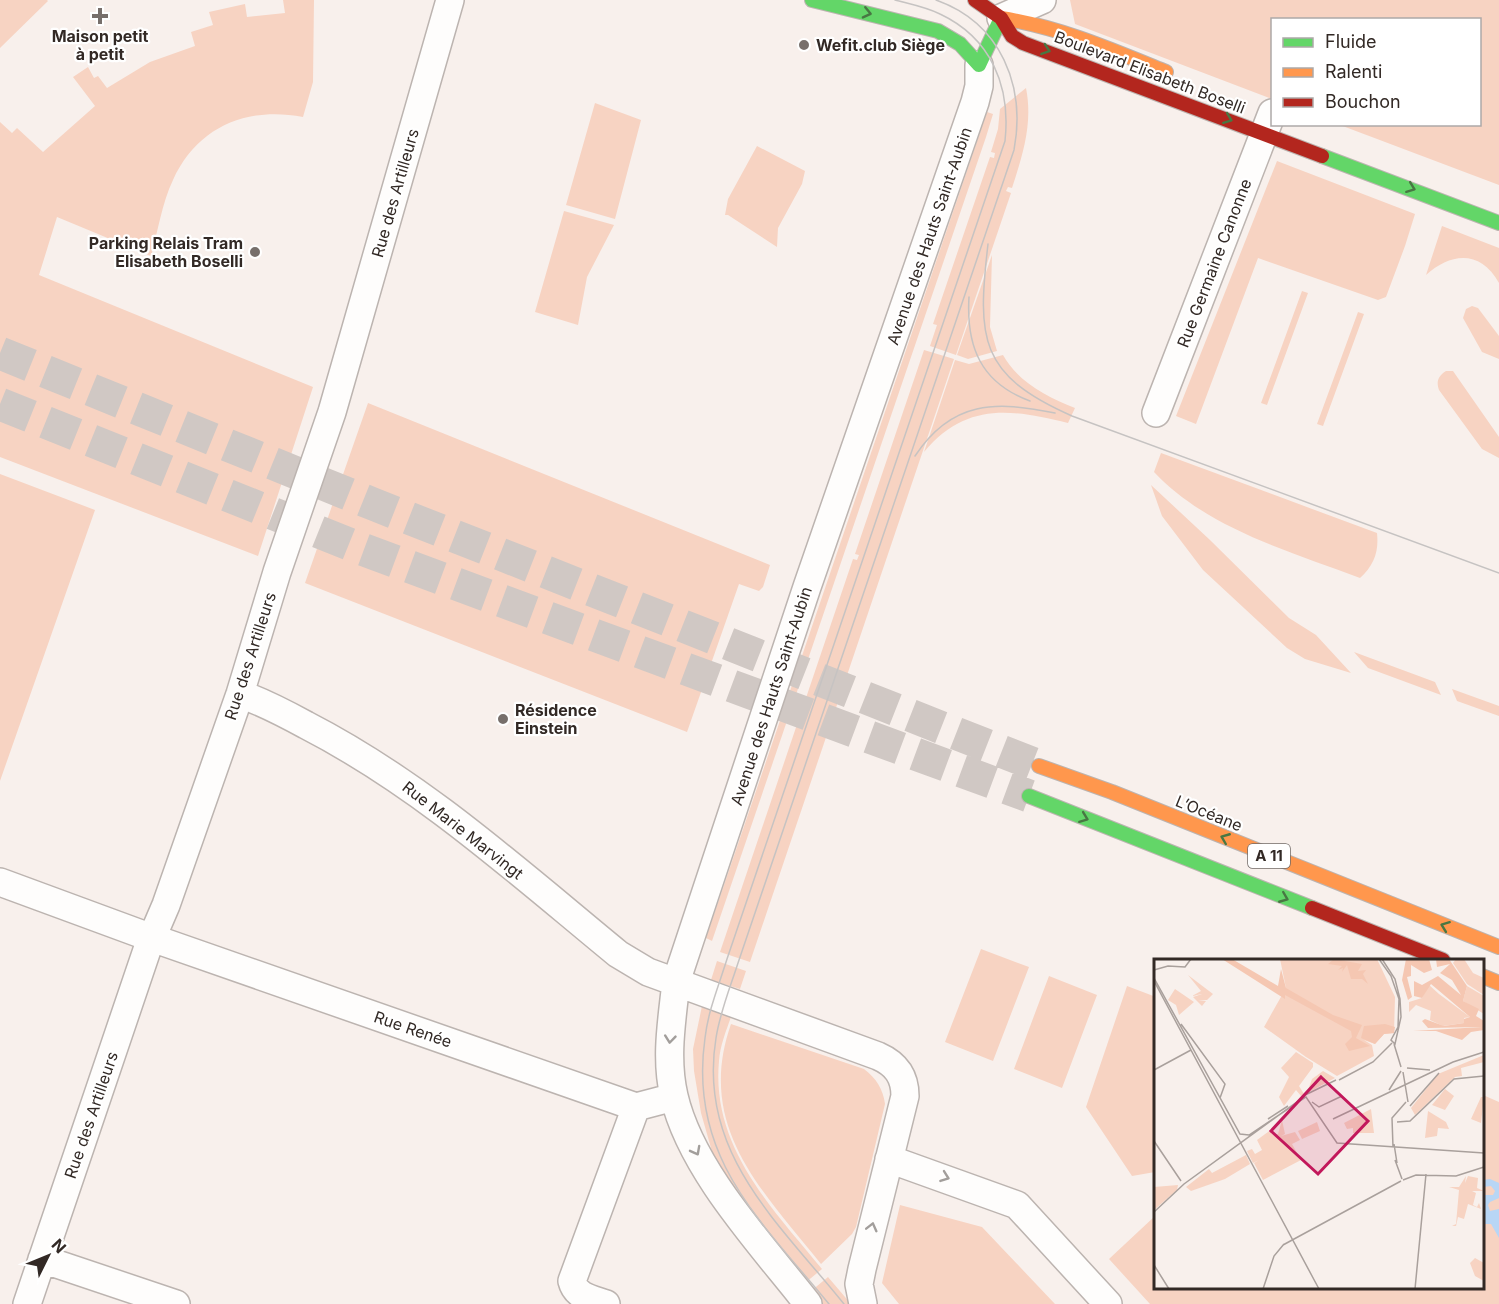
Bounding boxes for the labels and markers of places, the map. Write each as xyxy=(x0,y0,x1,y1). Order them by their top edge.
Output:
marker: Maison petit à petit xyxy=(91,7,109,25)
place label: Maison petit à petit xyxy=(52,26,149,64)
place label: Wefit.club Siège xyxy=(816,35,945,55)
marker: Wefit.club Siège xyxy=(797,38,811,52)
place label: Parking Relais Tram Elisabeth Boselli xyxy=(89,233,243,271)
marker: Parking Relais Tram Elisabeth Boselli xyxy=(248,245,262,259)
place label: Résidence Einstein xyxy=(515,700,597,738)
marker: Résidence Einstein xyxy=(496,712,510,726)

